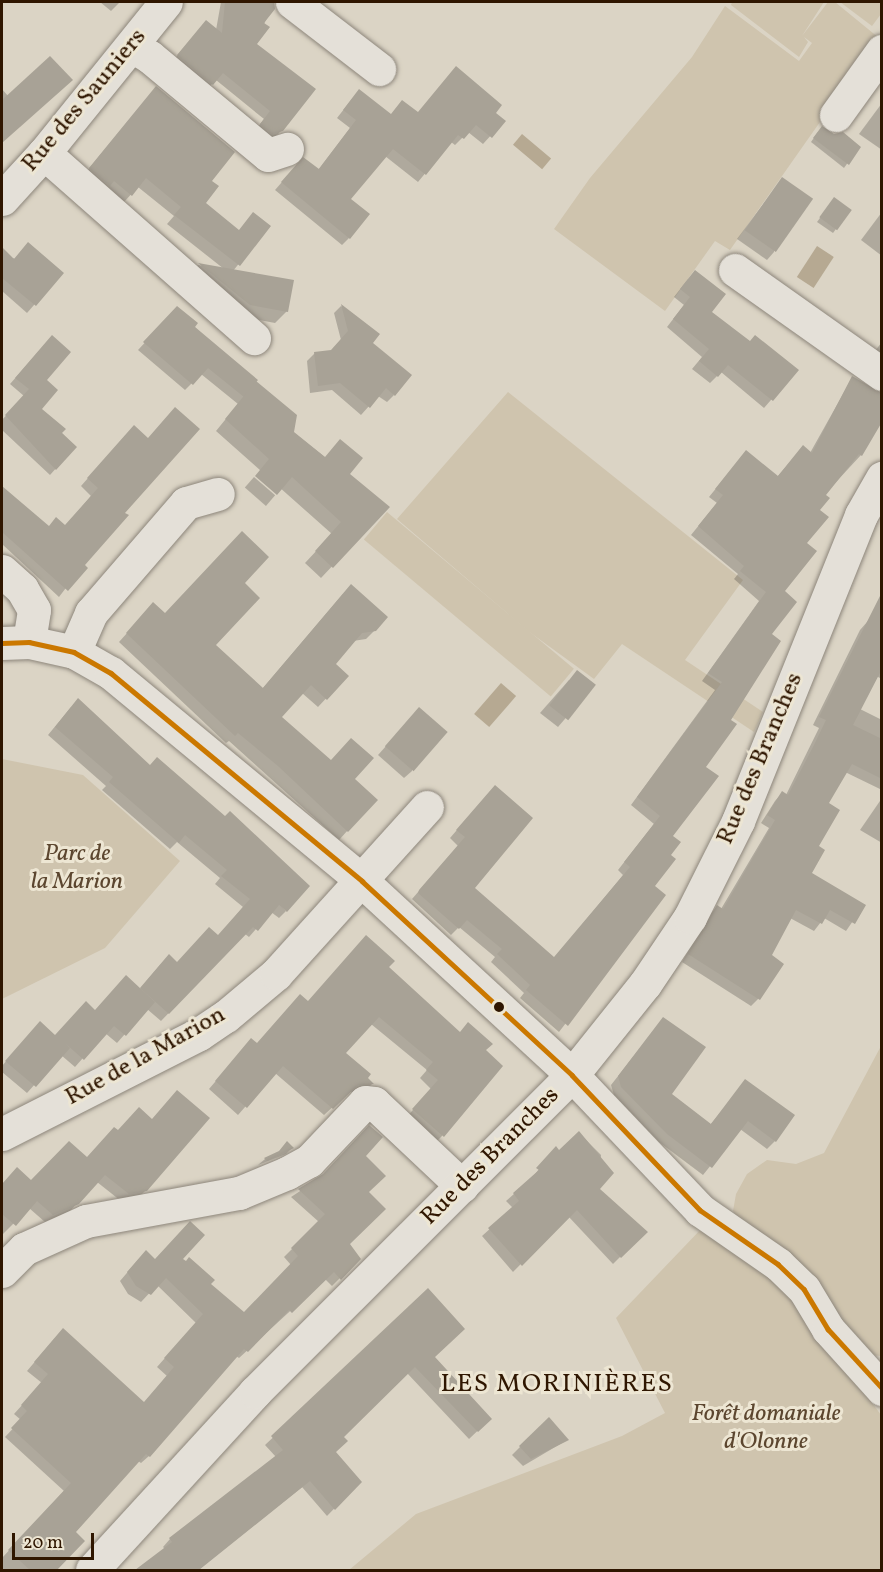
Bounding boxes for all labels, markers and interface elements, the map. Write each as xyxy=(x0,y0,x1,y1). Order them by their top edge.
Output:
street label: Rue des Sauniers xyxy=(17,24,153,178)
street label: Rue des Branches xyxy=(712,669,810,849)
park label: Parc de la Marion xyxy=(31,841,123,897)
street label: Rue de la Marion xyxy=(61,1001,231,1113)
unlabelled marker xyxy=(493,1001,505,1013)
street label: Rue des Branches xyxy=(416,1082,566,1232)
district label: LES MORINIÈRES xyxy=(441,1369,673,1401)
park label: Forêt domaniale d'Olonne xyxy=(691,1401,841,1457)
scale bar xyxy=(15,1521,98,1559)
text: 20 m xyxy=(23,1531,63,1556)

